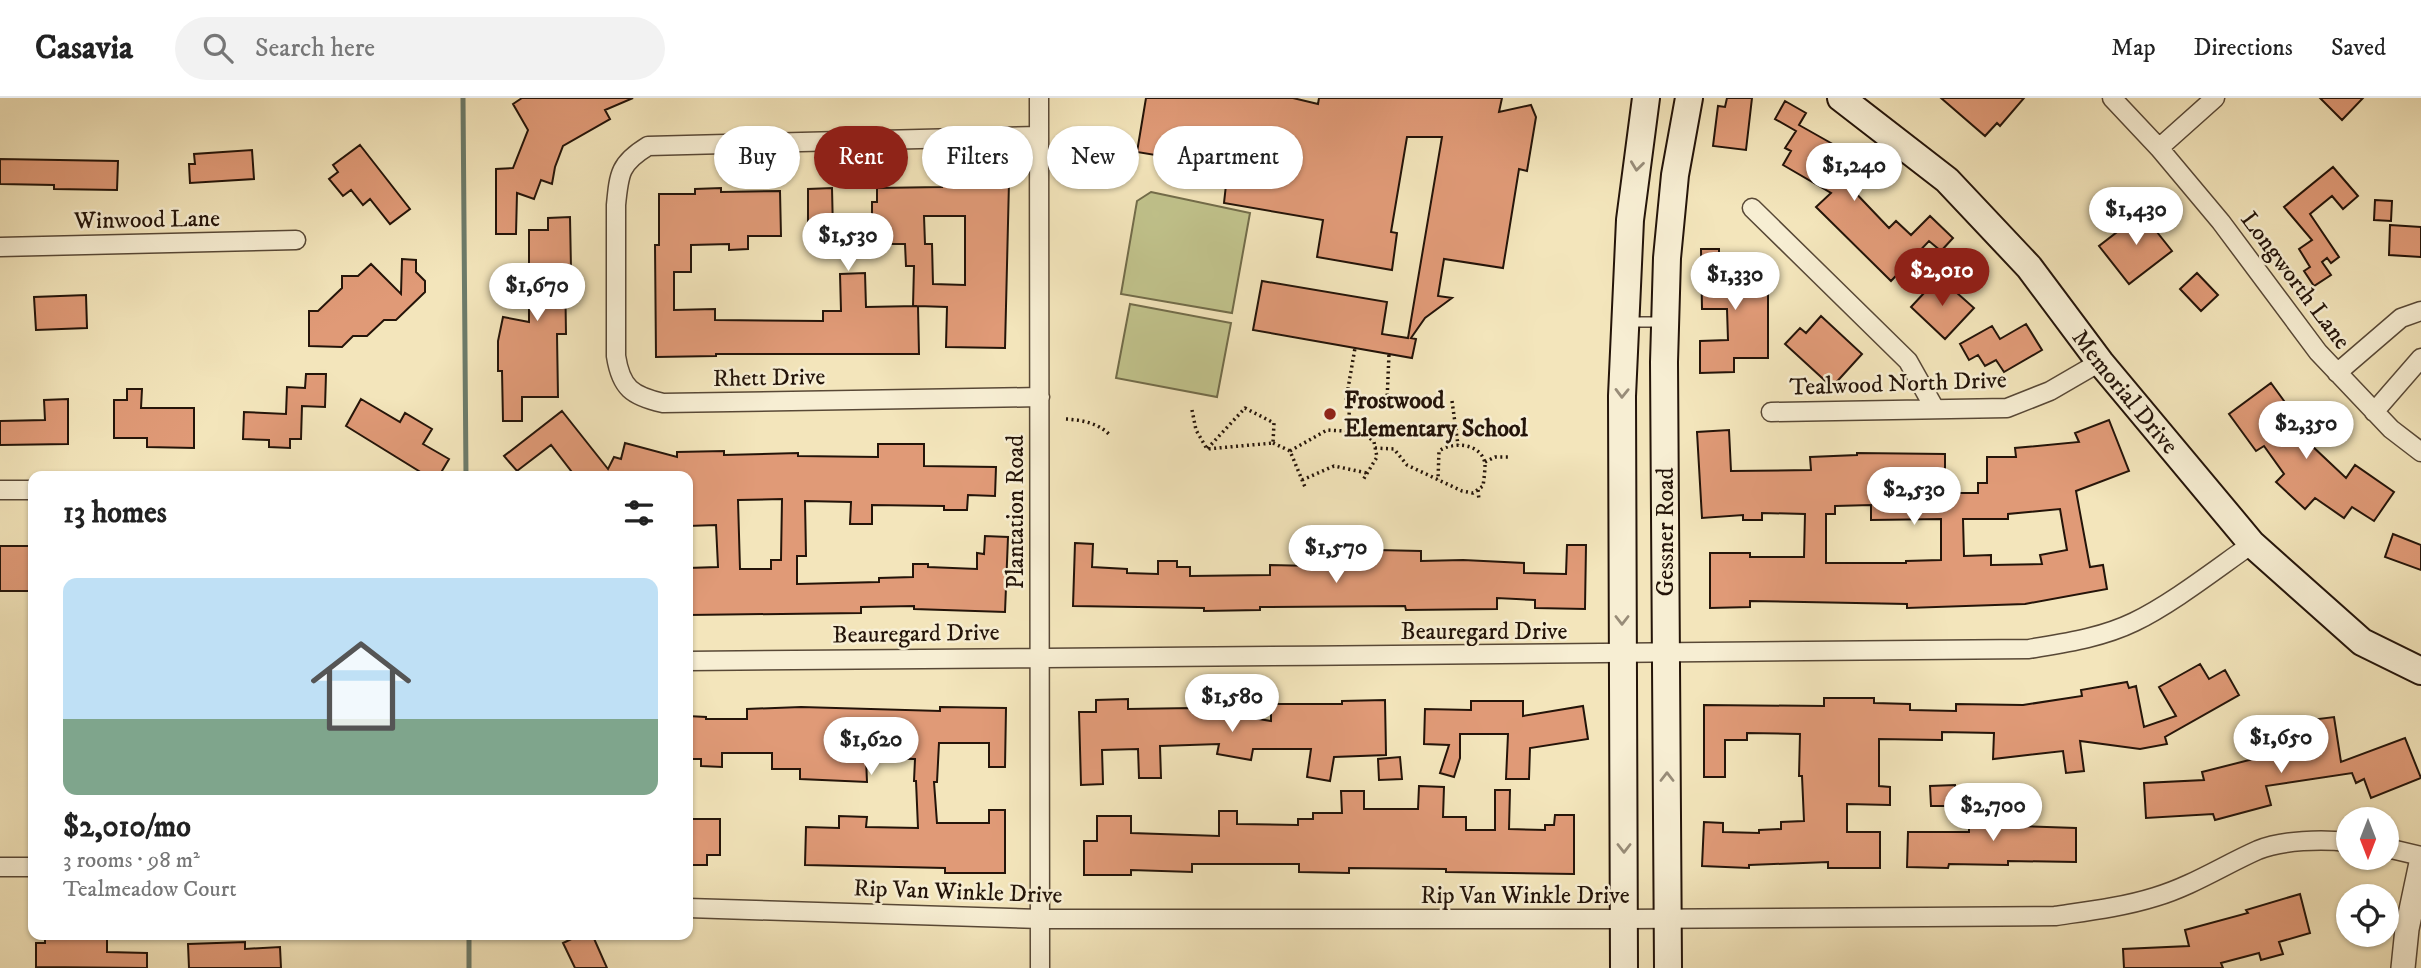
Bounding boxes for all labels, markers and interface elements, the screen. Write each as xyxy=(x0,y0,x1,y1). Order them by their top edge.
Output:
search box xyxy=(175,17,665,80)
text: Casavia xyxy=(35,28,133,69)
icon: search xyxy=(199,29,237,67)
text: Search here xyxy=(255,32,375,65)
text: Map xyxy=(2111,33,2156,63)
text: Directions xyxy=(2194,33,2293,63)
text: Saved xyxy=(2331,33,2386,63)
chip: Buy xyxy=(714,126,800,189)
chip: Rent xyxy=(814,126,908,189)
chip: Filters xyxy=(922,126,1033,189)
chip: New xyxy=(1047,126,1139,189)
chip: Apartment xyxy=(1153,126,1303,189)
pin: $1,240 xyxy=(1797,144,1911,203)
text: $1,240 xyxy=(1822,151,1886,180)
one-way arrow xyxy=(1630,160,1645,172)
pin: $1,430 xyxy=(2079,188,2193,247)
text: $1,430 xyxy=(2105,195,2167,224)
street label: Winwood Lane xyxy=(73,204,220,236)
street label: Longworth Lane xyxy=(2234,206,2357,355)
pin: $1,530 xyxy=(791,214,905,273)
text: $1,530 xyxy=(818,221,878,250)
pin: $2,010 xyxy=(1885,248,1999,308)
pin: $1,330 xyxy=(1678,252,1792,312)
text: $2,010 xyxy=(1910,256,1974,285)
text: $1,330 xyxy=(1707,260,1763,289)
pin: $1,670 xyxy=(480,264,594,323)
text: $1,670 xyxy=(505,271,569,300)
street label: Memorial Drive xyxy=(2065,324,2184,461)
street label: Rhett Drive xyxy=(713,362,826,394)
street label: Tealwood North Drive xyxy=(1789,365,2007,403)
place label: Frostwood Elementary School xyxy=(1344,386,1528,444)
one-way arrow xyxy=(1614,388,1630,398)
pin: $2,350 xyxy=(2249,402,2363,461)
marker: Frostwood Elementary School xyxy=(1322,406,1338,422)
text: $2,350 xyxy=(2275,409,2337,438)
street label: Plantation Road xyxy=(1001,435,1031,589)
street label: Gessner Road xyxy=(1651,468,1681,596)
pin: $2,530 xyxy=(1857,468,1971,527)
text: $2,530 xyxy=(1883,475,1945,504)
icon: filters xyxy=(620,494,658,532)
text: 13 homes xyxy=(63,495,167,532)
pin: $1,570 xyxy=(1279,526,1393,585)
text: $1,570 xyxy=(1305,533,1367,562)
one-way arrow xyxy=(1614,615,1630,626)
street label: Beauregard Drive xyxy=(1400,617,1568,647)
street label: Beauregard Drive xyxy=(832,618,1000,650)
icon: home xyxy=(298,623,424,749)
pin: $1,580 xyxy=(1175,674,1289,734)
text: $1,580 xyxy=(1201,682,1263,711)
pin: $1,650 xyxy=(2224,716,2338,775)
pin: $1,620 xyxy=(814,718,928,777)
text: $1,650 xyxy=(2250,723,2312,752)
text: $1,620 xyxy=(840,725,902,754)
one-way arrow xyxy=(1659,772,1675,782)
pin: $2,700 xyxy=(1936,784,2050,843)
text: $2,700 xyxy=(1960,791,2026,820)
north arrow xyxy=(2336,807,2399,870)
map controls xyxy=(2336,807,2399,947)
text: $2,010/mo xyxy=(63,809,191,846)
one-way arrow xyxy=(1616,843,1632,853)
text: 3 rooms · 98 m² xyxy=(63,846,200,875)
street label: Rip Van Winkle Drive xyxy=(853,873,1063,911)
text: Tealmeadow Court xyxy=(63,875,237,904)
street label: Rip Van Winkle Drive xyxy=(1420,881,1630,911)
button: locate xyxy=(2336,884,2399,947)

